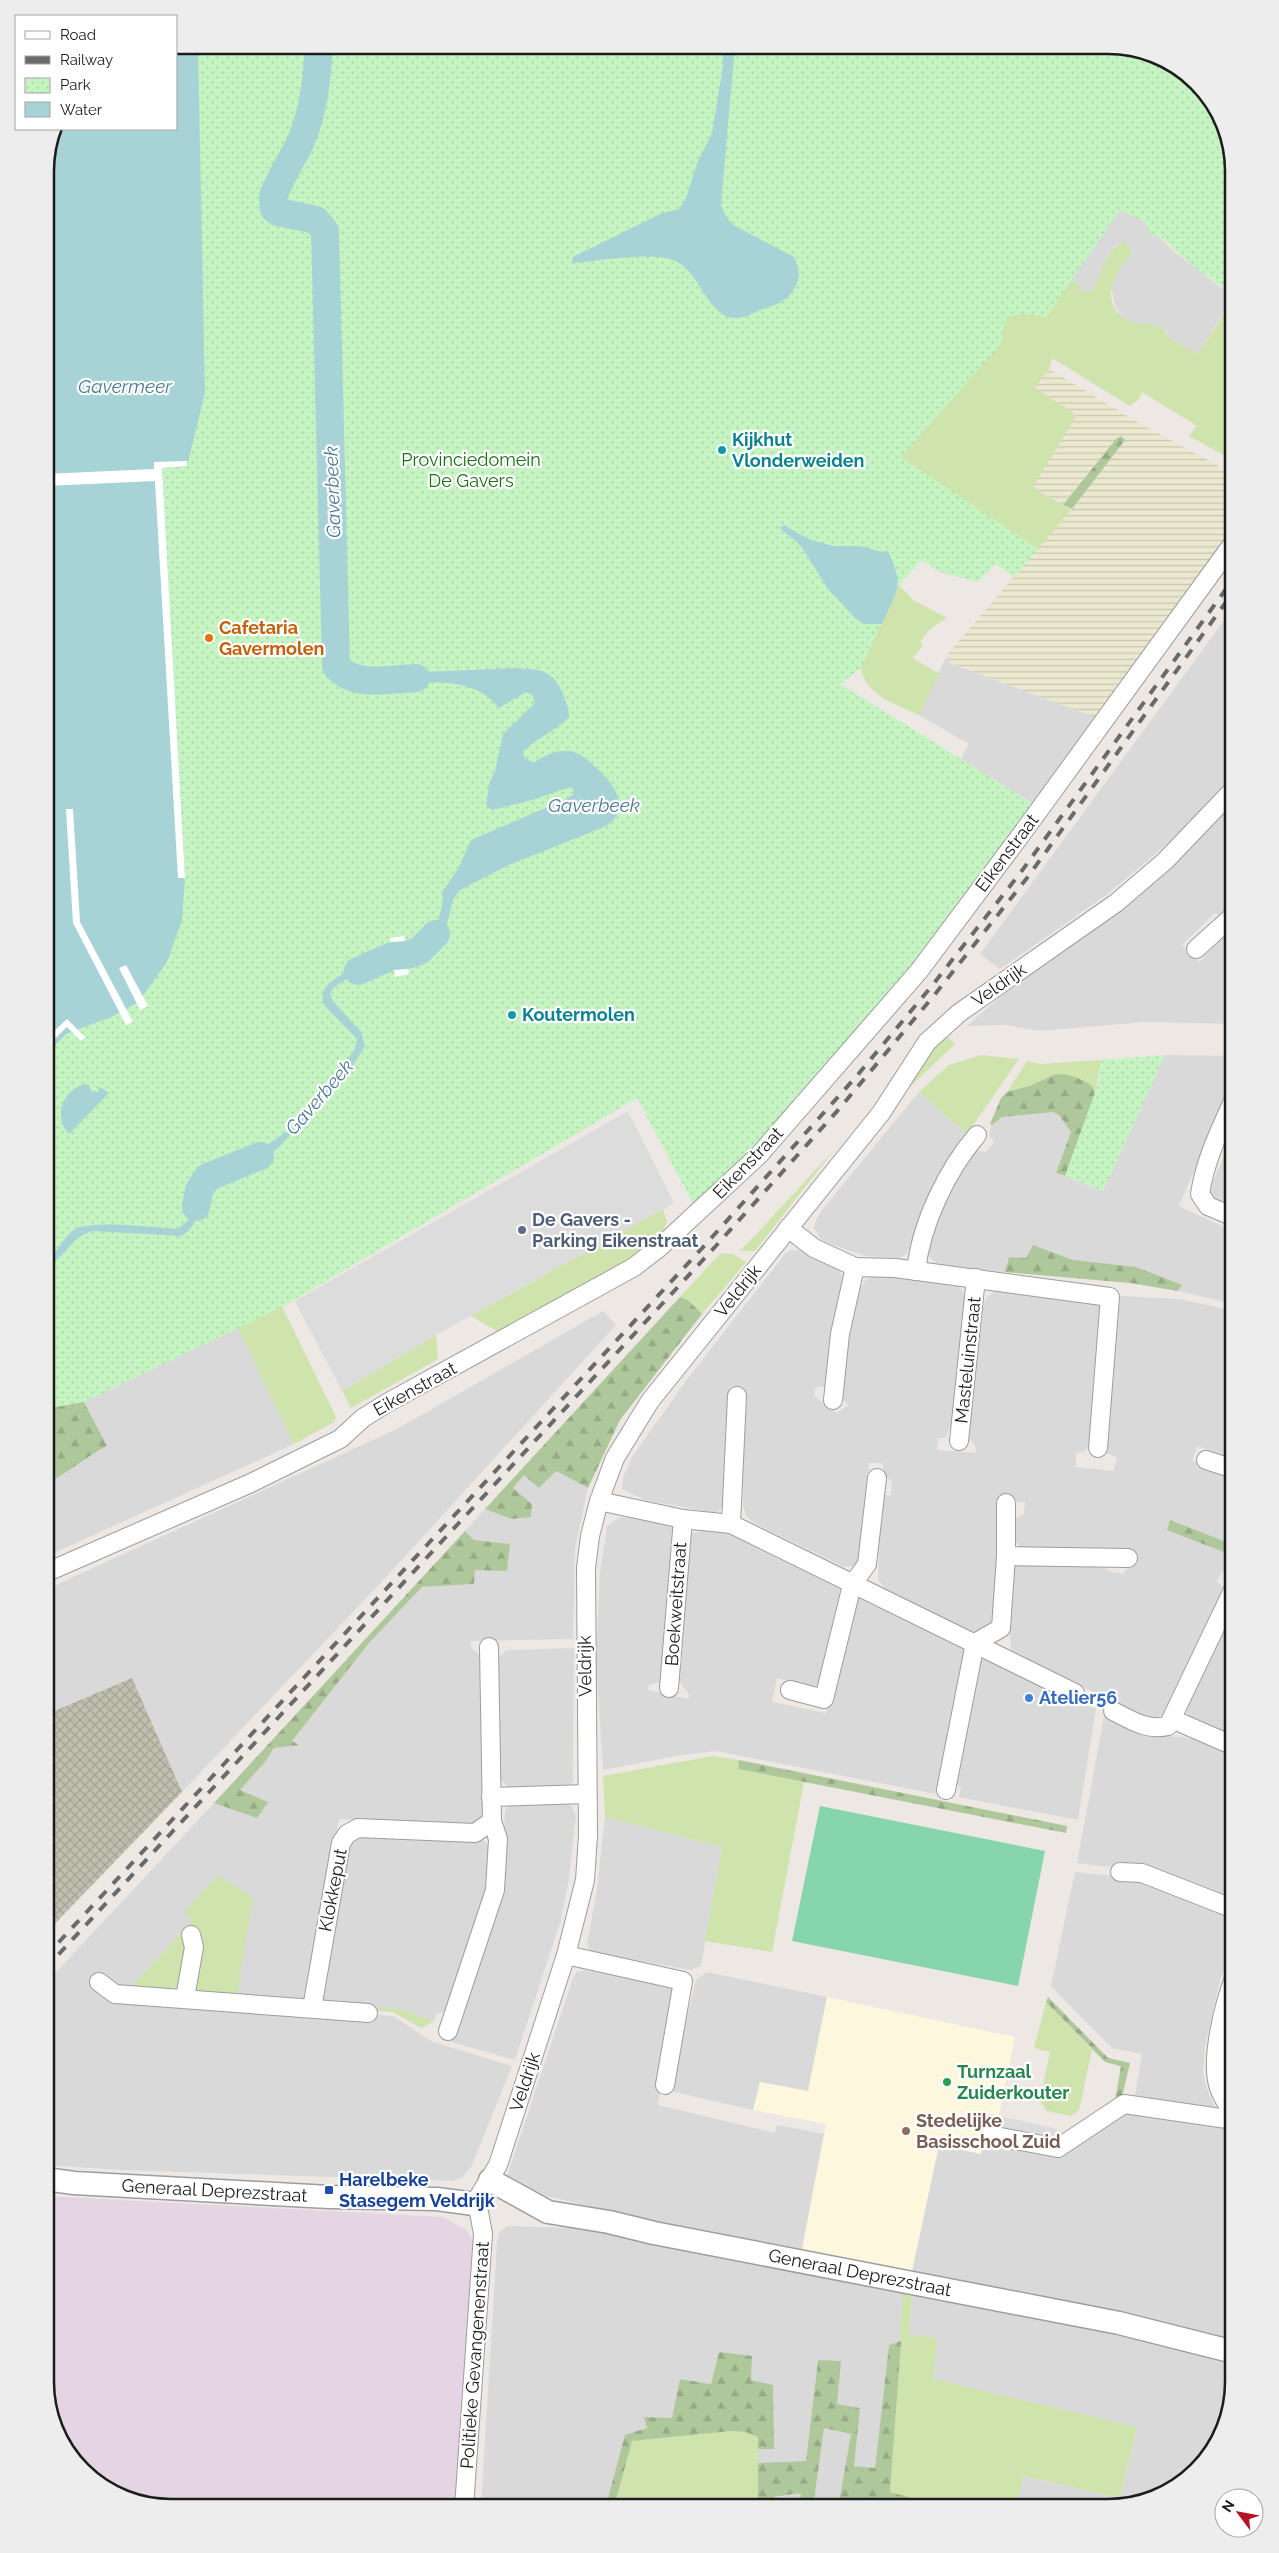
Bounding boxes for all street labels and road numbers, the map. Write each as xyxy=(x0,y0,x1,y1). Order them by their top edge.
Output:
street label: Eikenstraat xyxy=(971,810,1043,896)
street label: Veldrijk xyxy=(967,958,1030,1011)
street label: Eikenstraat xyxy=(708,1122,787,1203)
street label: Veldrijk xyxy=(710,1260,765,1321)
street label: Masteluinstraat xyxy=(950,1296,985,1424)
street label: Eikenstraat xyxy=(370,1357,460,1420)
street label: Boekweitstraat xyxy=(661,1541,690,1667)
street label: Veldrijk xyxy=(573,1635,596,1697)
street label: Klokkeput xyxy=(314,1847,351,1933)
street label: Veldrijk xyxy=(505,2049,544,2114)
street label: Generaal Deprezstraat xyxy=(121,2175,308,2206)
street label: Politieke Gevangenenstraat xyxy=(456,2241,493,2469)
street label: Generaal Deprezstraat xyxy=(767,2244,953,2300)

